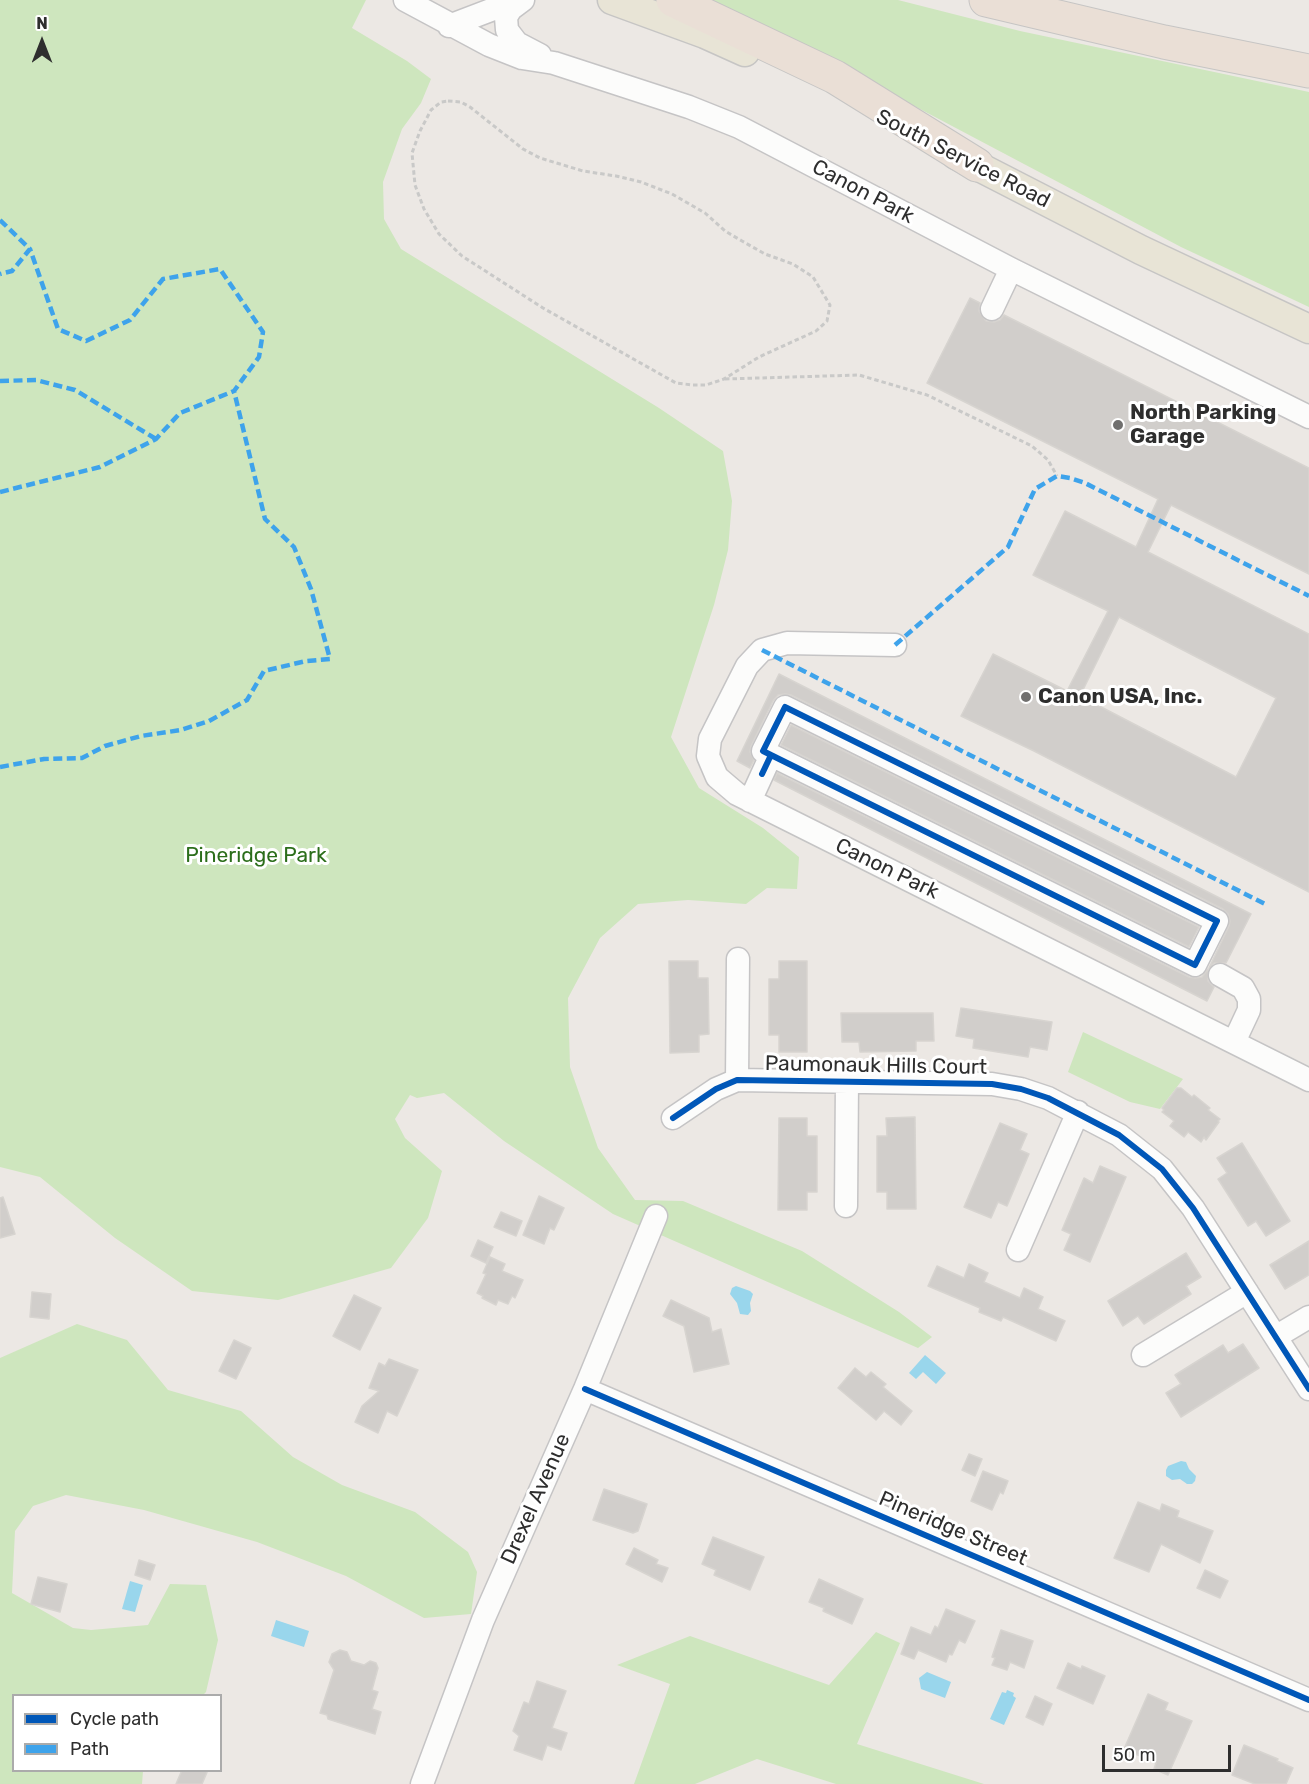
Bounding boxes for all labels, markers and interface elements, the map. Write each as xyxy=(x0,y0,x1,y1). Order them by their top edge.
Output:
north arrow xyxy=(12,12,72,72)
text: N xyxy=(36,14,48,33)
street label: South Service Road xyxy=(872,104,1054,214)
street label: Canon Park xyxy=(808,155,918,229)
place label: North Parking Garage xyxy=(1130,400,1276,450)
marker: North Parking Garage xyxy=(1111,418,1125,432)
place label: Canon USA, Inc. xyxy=(1038,684,1202,710)
marker: Canon USA, Inc. xyxy=(1019,690,1033,704)
street label: Canon Park xyxy=(831,833,943,905)
park label: Pineridge Park xyxy=(185,843,327,869)
street label: Paumonauk Hills Court xyxy=(765,1051,987,1081)
street label: Drexel Avenue xyxy=(496,1430,576,1568)
street label: Pineridge Street xyxy=(875,1486,1031,1572)
legend xyxy=(12,1694,222,1772)
text: Cycle path xyxy=(70,1708,159,1730)
scale bar xyxy=(1105,1733,1234,1771)
text: Path xyxy=(70,1738,109,1760)
text: 50 m xyxy=(1113,1744,1156,1766)

